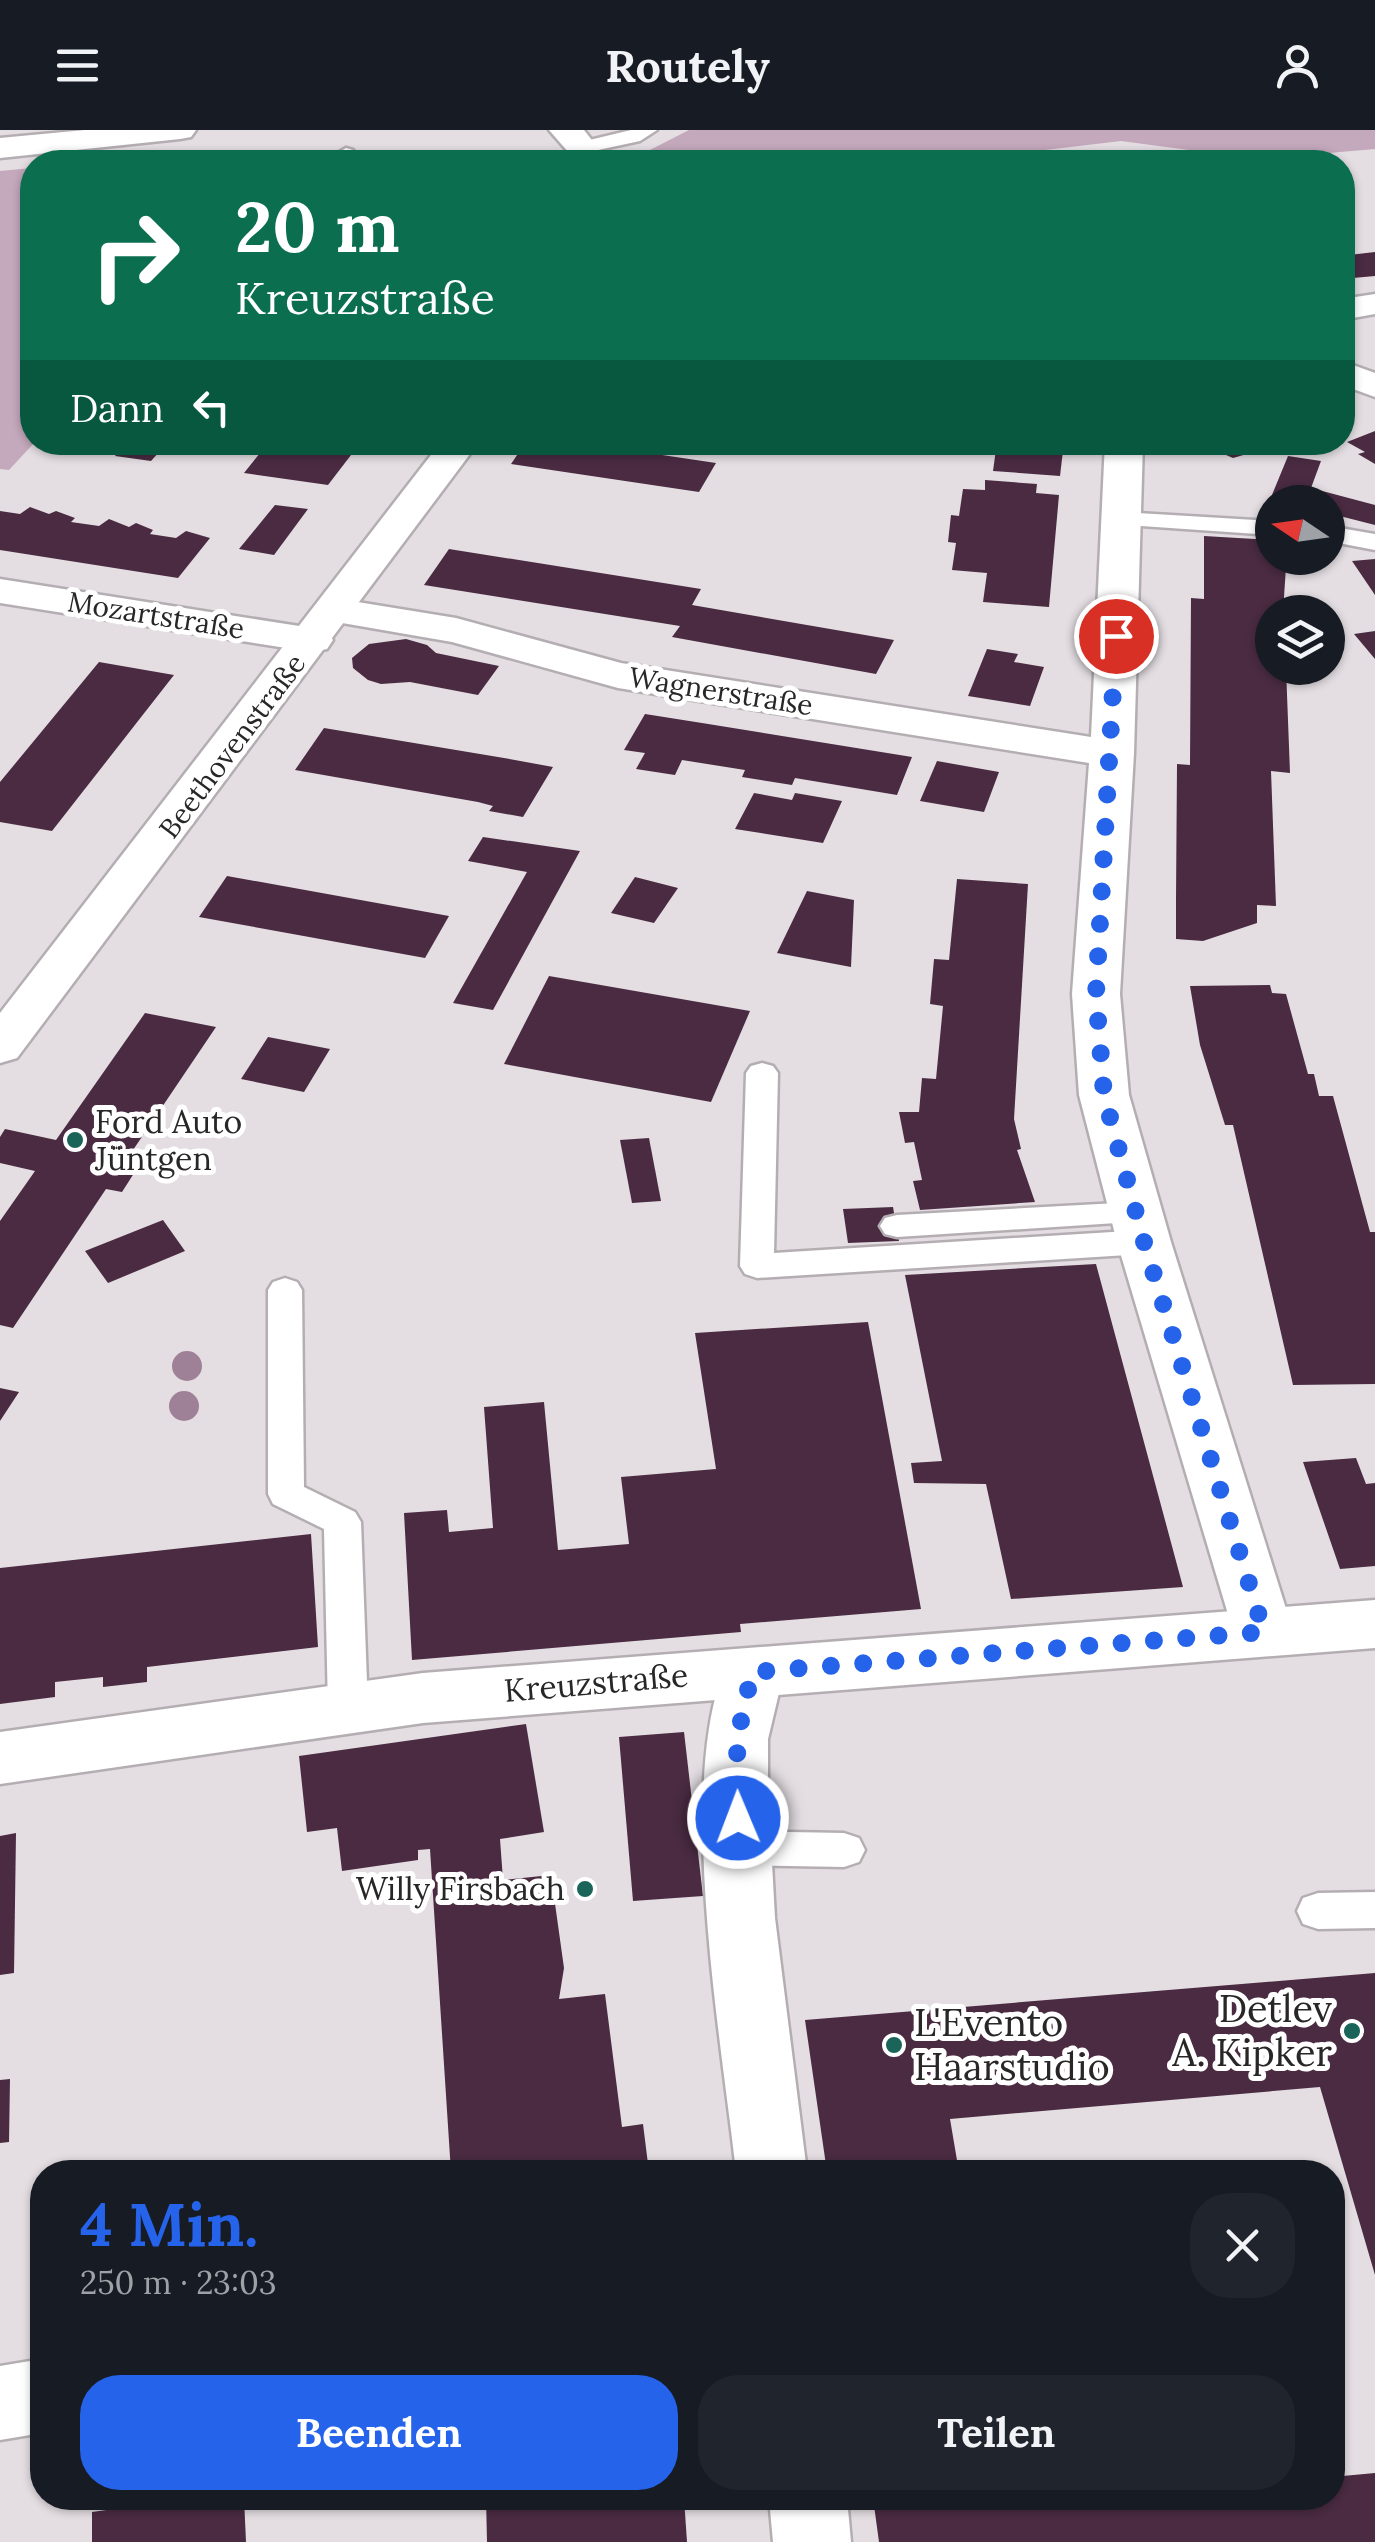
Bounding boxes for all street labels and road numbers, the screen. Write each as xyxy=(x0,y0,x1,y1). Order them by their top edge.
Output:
street label: Mozartstraße xyxy=(65,583,247,647)
street label: Beethovenstraße xyxy=(151,647,313,845)
street label: Wagnerstraße xyxy=(627,659,815,723)
street label: Kreuzstraße xyxy=(502,1654,690,1711)

